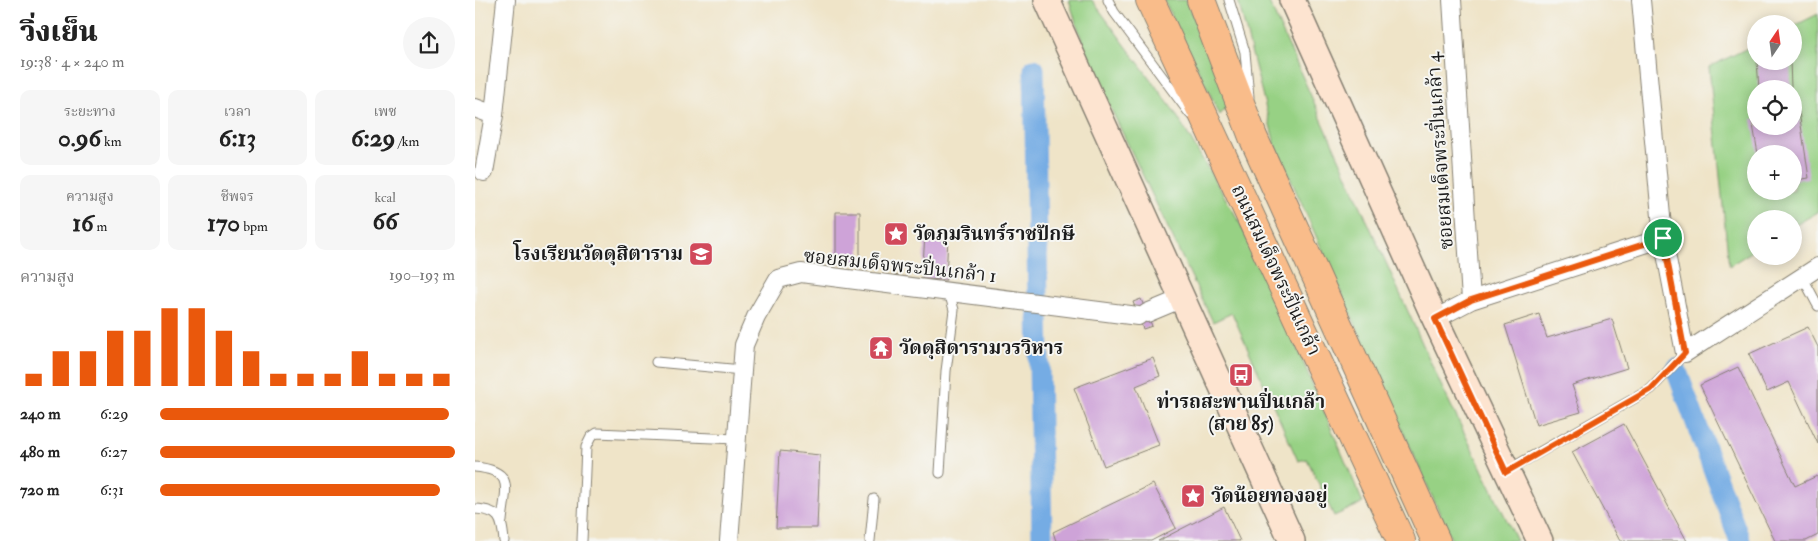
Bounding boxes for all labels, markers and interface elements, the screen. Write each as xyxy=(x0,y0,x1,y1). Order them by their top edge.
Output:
text: วิ่งเย็น xyxy=(20,15,98,50)
north arrow xyxy=(1747,15,1803,70)
map controls xyxy=(1747,15,1802,265)
button: share xyxy=(403,17,455,69)
street label: ซอยสมเด็จพระปิ่นเกล้า 4 xyxy=(1418,51,1459,250)
text: 19:38 · 4 × 240 m xyxy=(20,52,124,72)
button: locate xyxy=(1747,80,1802,135)
text: ระยะทาง xyxy=(64,103,116,120)
text: เวลา xyxy=(224,103,251,120)
text: เพซ xyxy=(373,103,397,120)
text: 0.96 xyxy=(58,123,101,154)
text: 6:13 xyxy=(219,123,256,154)
text: 6:29 xyxy=(351,123,395,154)
text: km xyxy=(101,133,122,150)
text: /km xyxy=(395,133,419,150)
button: + xyxy=(1747,145,1802,200)
street label: ถนนสมเด็จพระปิ่นเกล้า xyxy=(1226,180,1329,359)
text: ความสูง xyxy=(66,188,114,205)
text: ชีพจร xyxy=(221,188,254,205)
text: kcal xyxy=(374,189,396,206)
text: 66 xyxy=(373,206,398,237)
text: 16 xyxy=(72,208,94,239)
text: 170 xyxy=(207,208,240,239)
button: − xyxy=(1747,210,1802,265)
pin xyxy=(1642,217,1684,259)
text: m xyxy=(94,218,107,235)
text: bpm xyxy=(240,218,268,235)
place icon: วัดภุมรินทร์ราชปักษี xyxy=(883,221,909,247)
place label: วัดภุมรินทร์ราชปักษี xyxy=(913,222,1075,246)
icon: arrive xyxy=(1649,224,1677,252)
place label: โรงเรียนวัดดุสิตาราม xyxy=(513,240,683,266)
school or university icon: โรงเรียนวัดดุสิตาราม xyxy=(688,241,714,267)
street label: ซอยสมเด็จพระปิ่นเกล้า 1 xyxy=(802,241,998,288)
text: 190–193 m xyxy=(389,265,455,285)
text: ความสูง xyxy=(20,267,75,287)
temple icon: วัดดุสิดารามวรวิหาร xyxy=(868,335,894,361)
place label: วัดดุสิดารามวรวิหาร xyxy=(899,336,1063,360)
bus stop icon: ท่ารถสะพานปิ่นเกล้า (สาย 85) xyxy=(1228,362,1254,388)
place label: ท่ารถสะพานปิ่นเกล้า (สาย 85) xyxy=(1157,387,1325,436)
text: 240 m xyxy=(20,404,61,424)
text: 6:29 xyxy=(100,404,128,424)
text: 480 m xyxy=(20,442,60,462)
text: 6:27 xyxy=(100,442,127,462)
text: 720 m xyxy=(20,480,59,500)
text: 6:31 xyxy=(100,480,124,500)
place icon: วัดน้อยทองอยู่ xyxy=(1180,483,1206,509)
place label: วัดน้อยทองอยู่ xyxy=(1211,484,1328,508)

